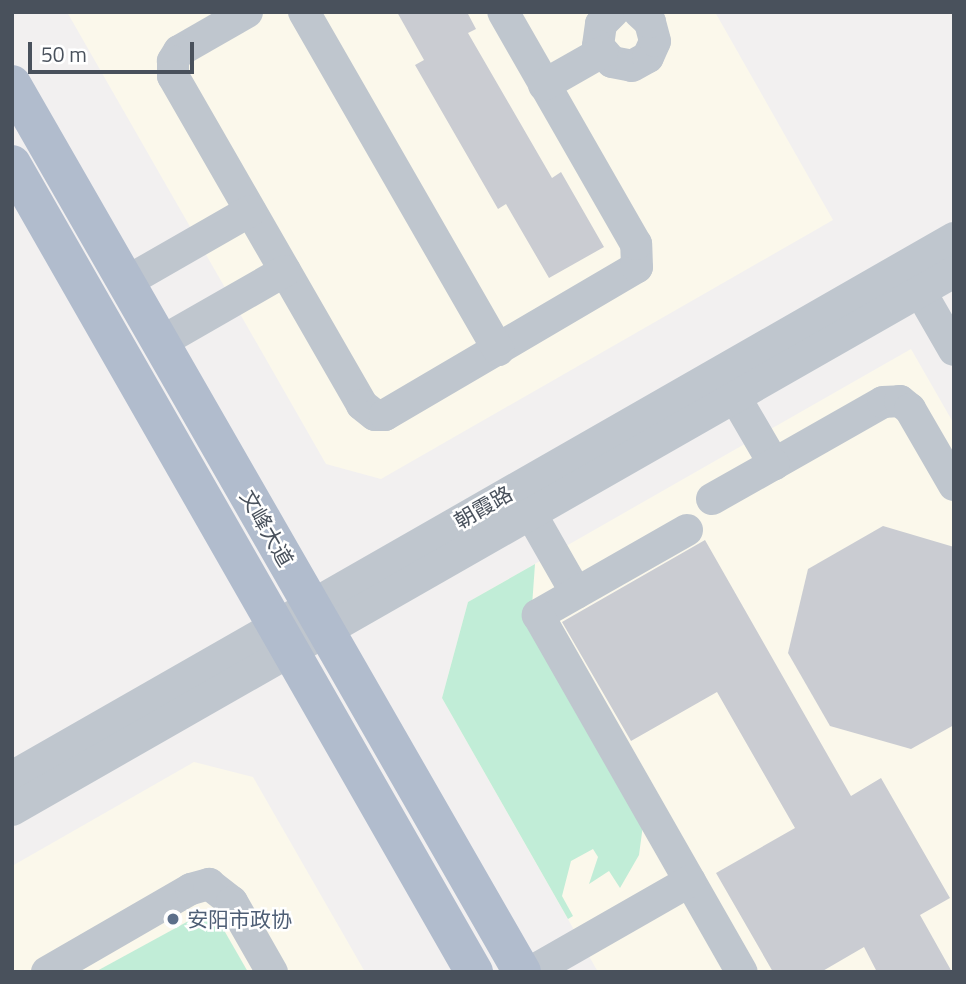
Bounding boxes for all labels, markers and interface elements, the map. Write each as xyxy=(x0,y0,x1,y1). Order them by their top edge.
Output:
scale bar xyxy=(32,28,198,72)
text: 50 m xyxy=(41,38,87,70)
street label: 朝霞路 xyxy=(449,480,517,534)
street label: 文峰大道 xyxy=(235,485,299,571)
place label: 安阳市政协 xyxy=(187,906,292,932)
marker: 安阳市政协 xyxy=(165,911,181,927)

